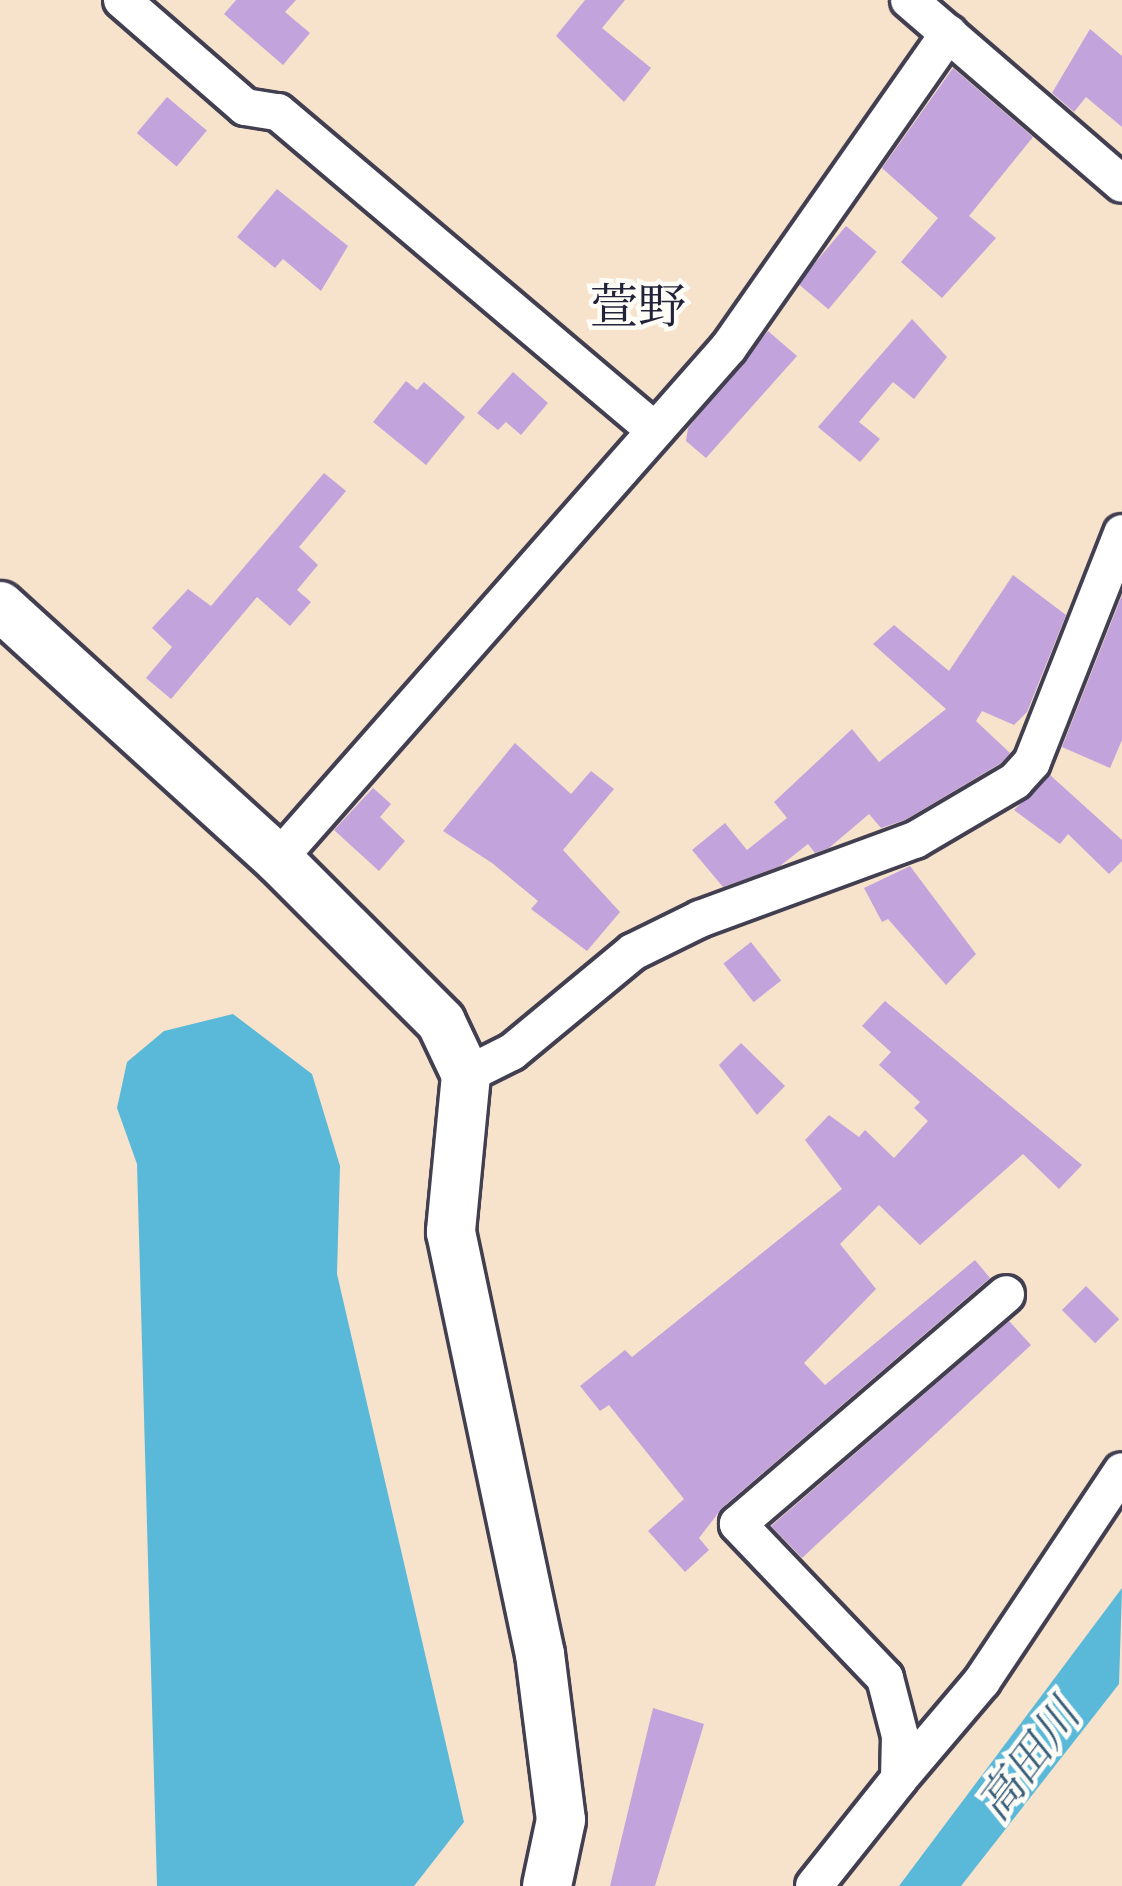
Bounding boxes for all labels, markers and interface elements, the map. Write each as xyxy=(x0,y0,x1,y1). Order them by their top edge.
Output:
district label: 萱野 xyxy=(590,280,686,338)
water label: 高田川 xyxy=(968,1691,1092,1831)

